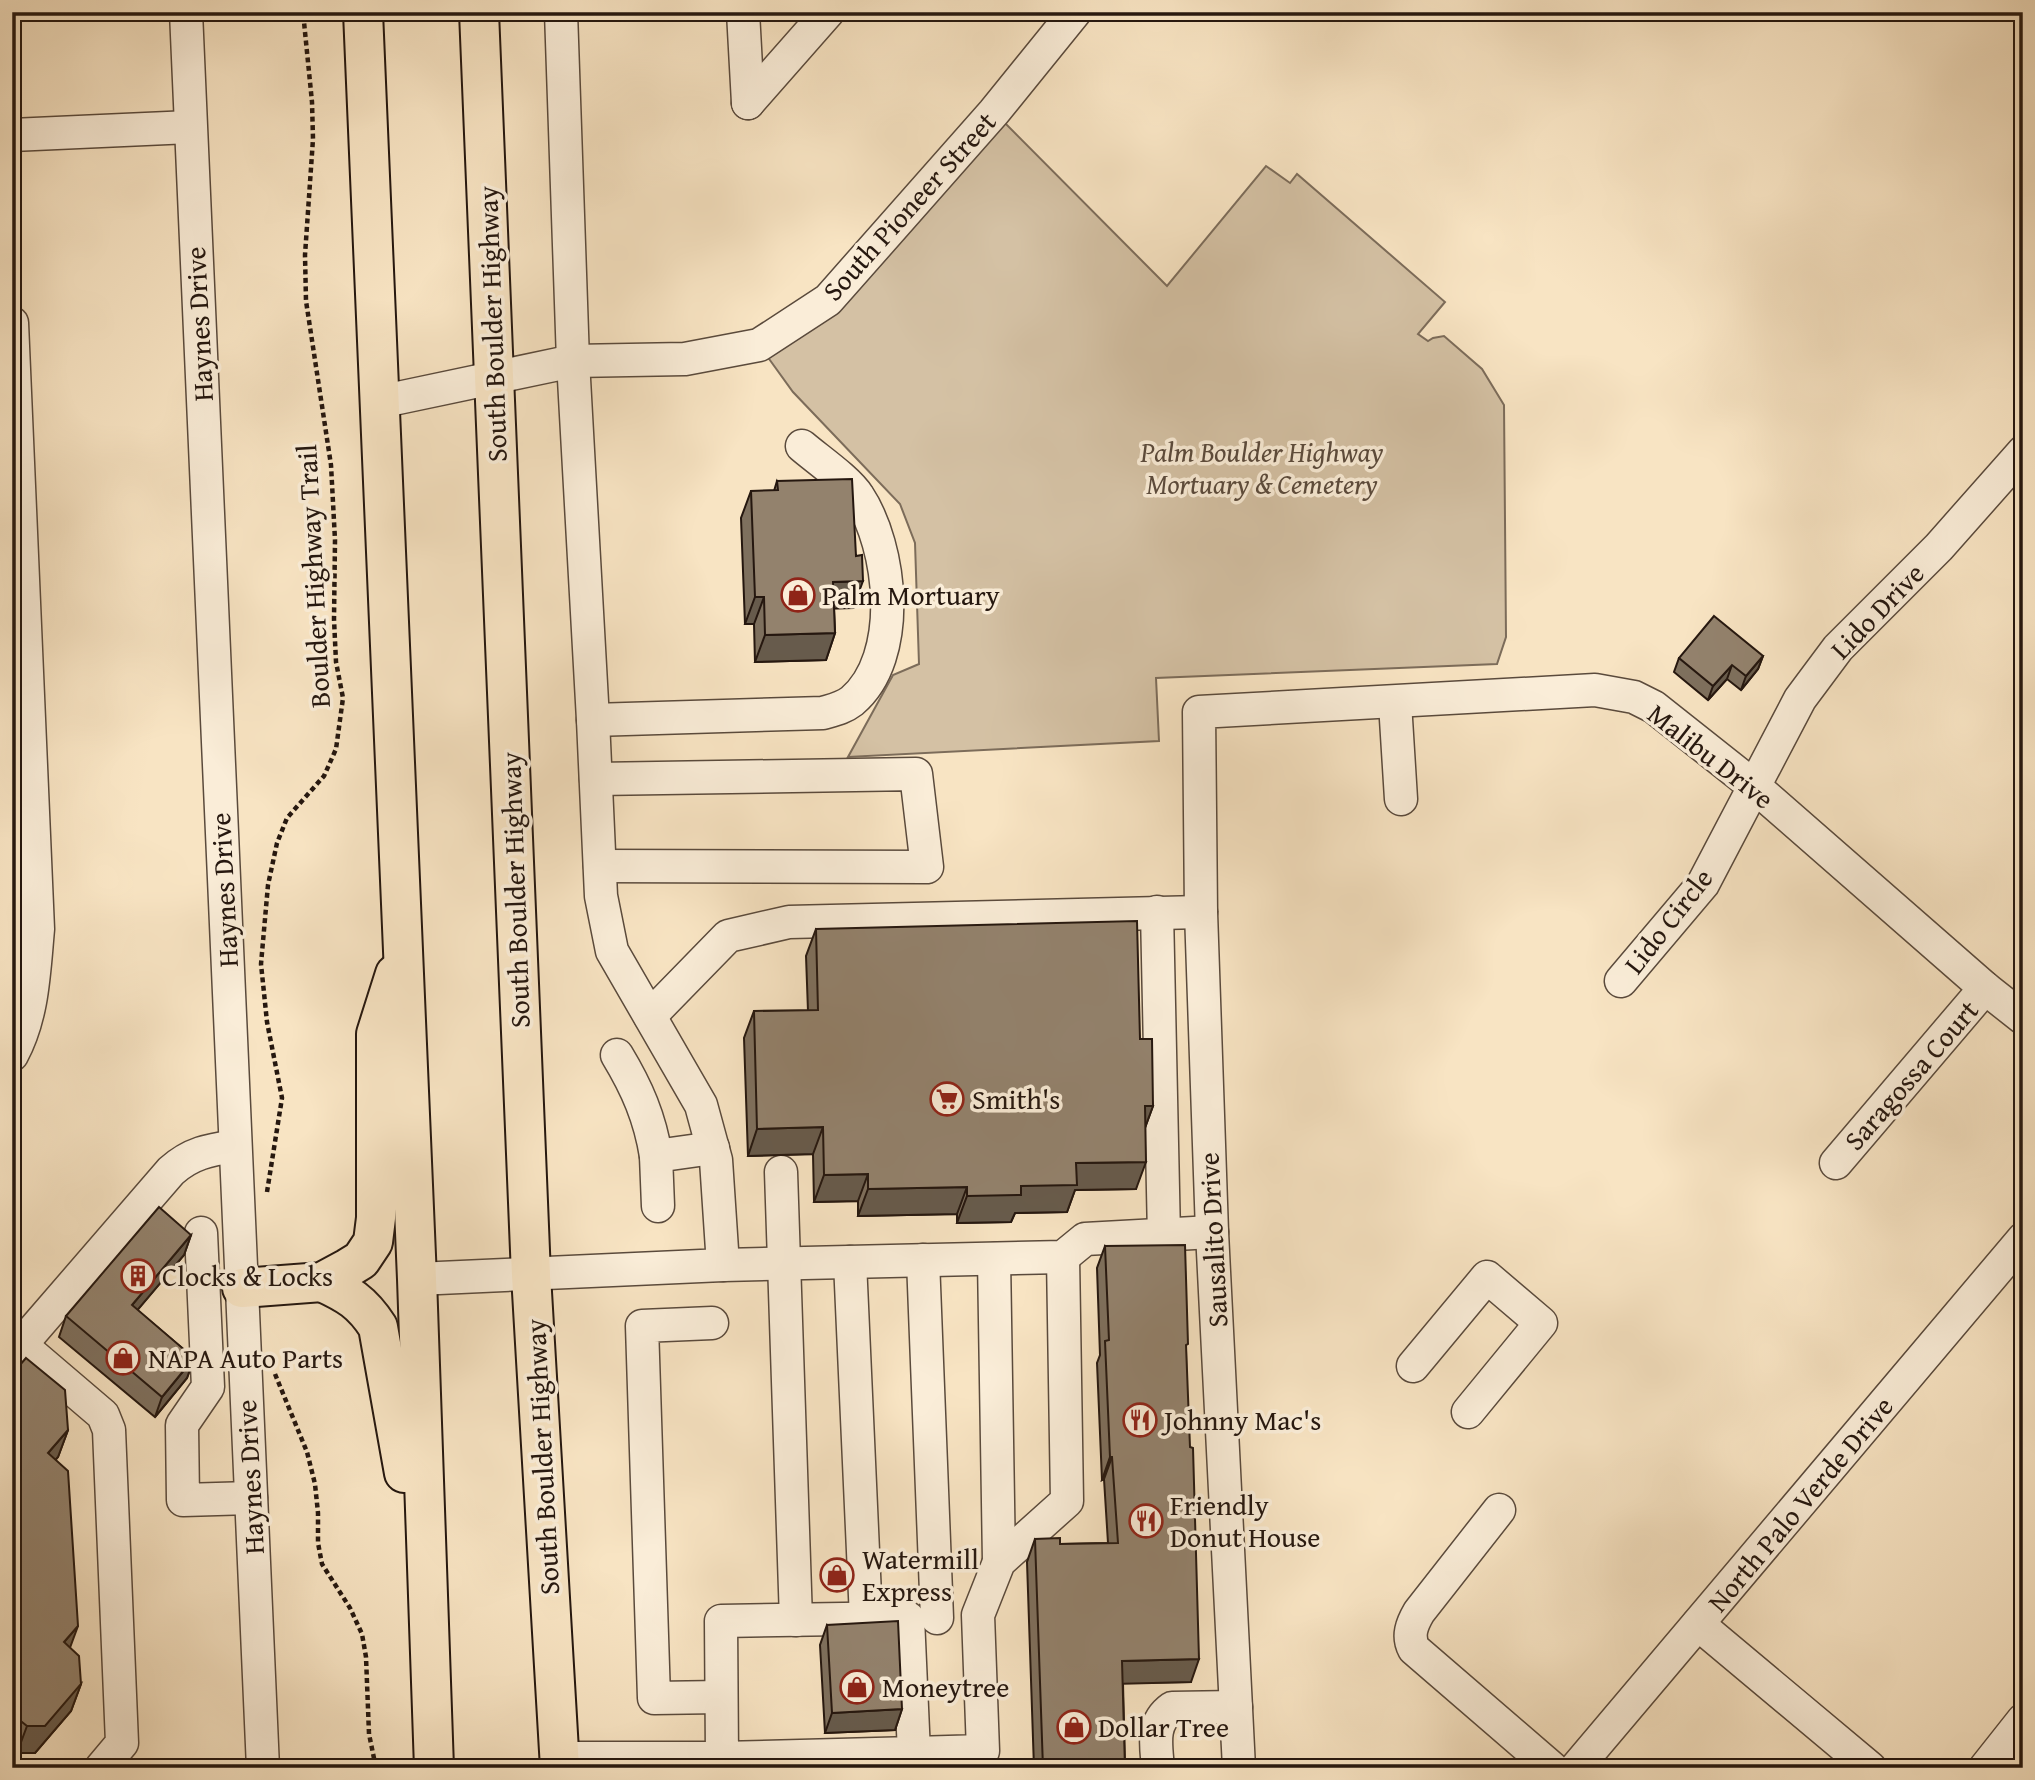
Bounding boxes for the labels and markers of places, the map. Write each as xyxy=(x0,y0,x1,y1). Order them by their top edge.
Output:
place label: Palm Mortuary xyxy=(822,574,1000,615)
shop icon: Palm Mortuary xyxy=(779,576,817,614)
place label: Smith's xyxy=(972,1078,1060,1119)
supermarket icon: Smith's xyxy=(928,1080,966,1118)
place label: Clocks & Locks xyxy=(162,1255,333,1296)
building icon: Clocks & Locks xyxy=(119,1257,157,1295)
place label: NAPA Auto Parts xyxy=(148,1337,343,1378)
shop icon: NAPA Auto Parts xyxy=(104,1339,142,1377)
place label: Johnny Mac's xyxy=(1161,1399,1321,1440)
restaurant icon: Johnny Mac's xyxy=(1121,1401,1159,1439)
place label: Friendly Donut House xyxy=(1170,1484,1321,1557)
restaurant icon: Friendly Donut House xyxy=(1127,1502,1165,1540)
place label: Watermill Express xyxy=(862,1538,979,1611)
shop icon: Watermill Express xyxy=(818,1556,856,1594)
place label: Moneytree xyxy=(882,1666,1009,1707)
shop icon: Moneytree xyxy=(838,1668,876,1706)
place label: Dollar Tree xyxy=(1098,1706,1229,1747)
shop icon: Dollar Tree xyxy=(1055,1708,1093,1746)

